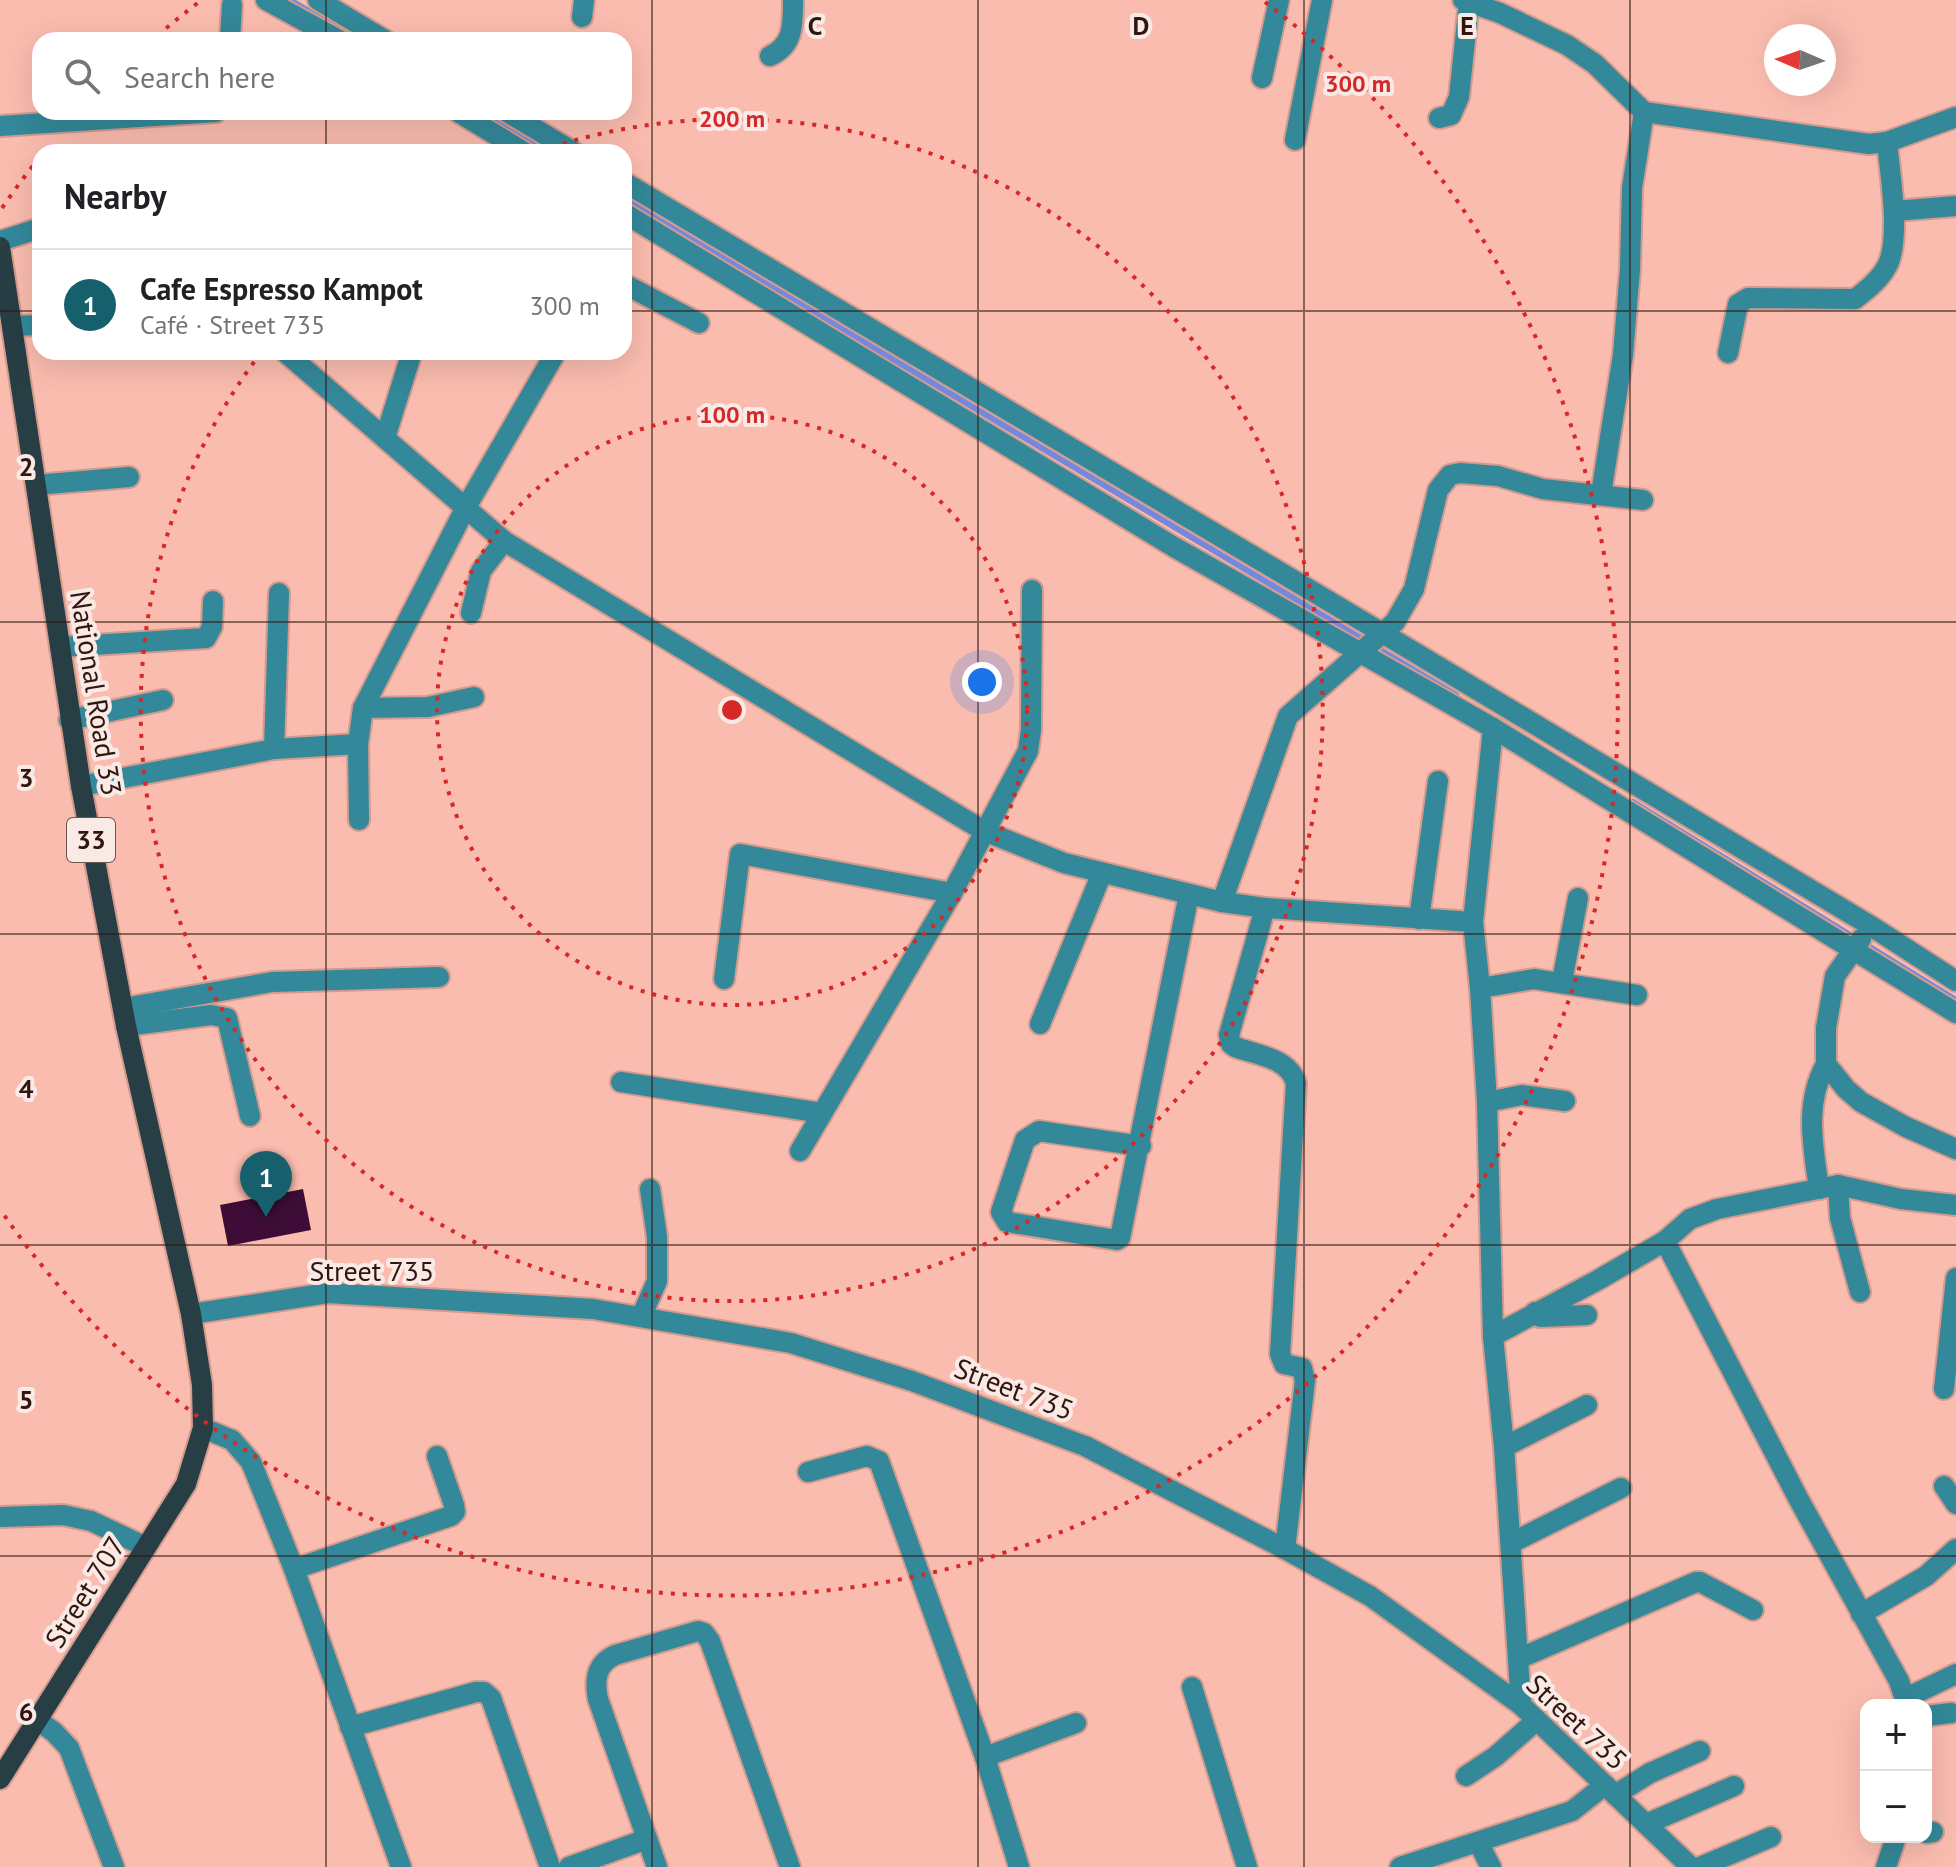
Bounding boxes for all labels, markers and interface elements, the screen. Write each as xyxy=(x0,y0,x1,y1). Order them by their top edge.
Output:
text: C xyxy=(808,9,822,42)
text: D xyxy=(1133,9,1149,42)
text: E xyxy=(1460,9,1474,42)
north arrow xyxy=(1764,24,1836,96)
search box xyxy=(32,32,632,120)
icon: search xyxy=(60,54,104,98)
text: Search here xyxy=(124,57,275,96)
text: 300 m xyxy=(1325,68,1391,99)
text: 200 m xyxy=(699,103,765,134)
text: Nearby xyxy=(64,174,166,218)
text: Cafe Espresso Kampot xyxy=(140,269,423,308)
text: 1 xyxy=(83,289,97,322)
text: 300 m xyxy=(529,289,600,322)
text: Café · Street 735 xyxy=(140,308,325,341)
text: 100 m xyxy=(699,399,765,430)
text: 2 xyxy=(19,450,33,483)
street label: National Road 33 xyxy=(62,588,131,798)
your location xyxy=(962,662,1002,702)
centre of rings xyxy=(718,696,746,724)
text: 3 xyxy=(19,761,33,794)
road number: 33 xyxy=(67,818,115,862)
text: 4 xyxy=(19,1072,34,1105)
pin: 1 xyxy=(240,1151,292,1217)
street label: Street 735 xyxy=(310,1252,434,1289)
street label: Street 735 xyxy=(949,1349,1079,1428)
text: 5 xyxy=(19,1383,33,1416)
street label: Street 707 xyxy=(36,1529,133,1654)
street label: Street 735 xyxy=(1519,1666,1636,1778)
text: 6 xyxy=(19,1695,33,1728)
map controls xyxy=(1860,1699,1932,1843)
button: + xyxy=(1860,1699,1932,1771)
button: − xyxy=(1860,1771,1932,1843)

